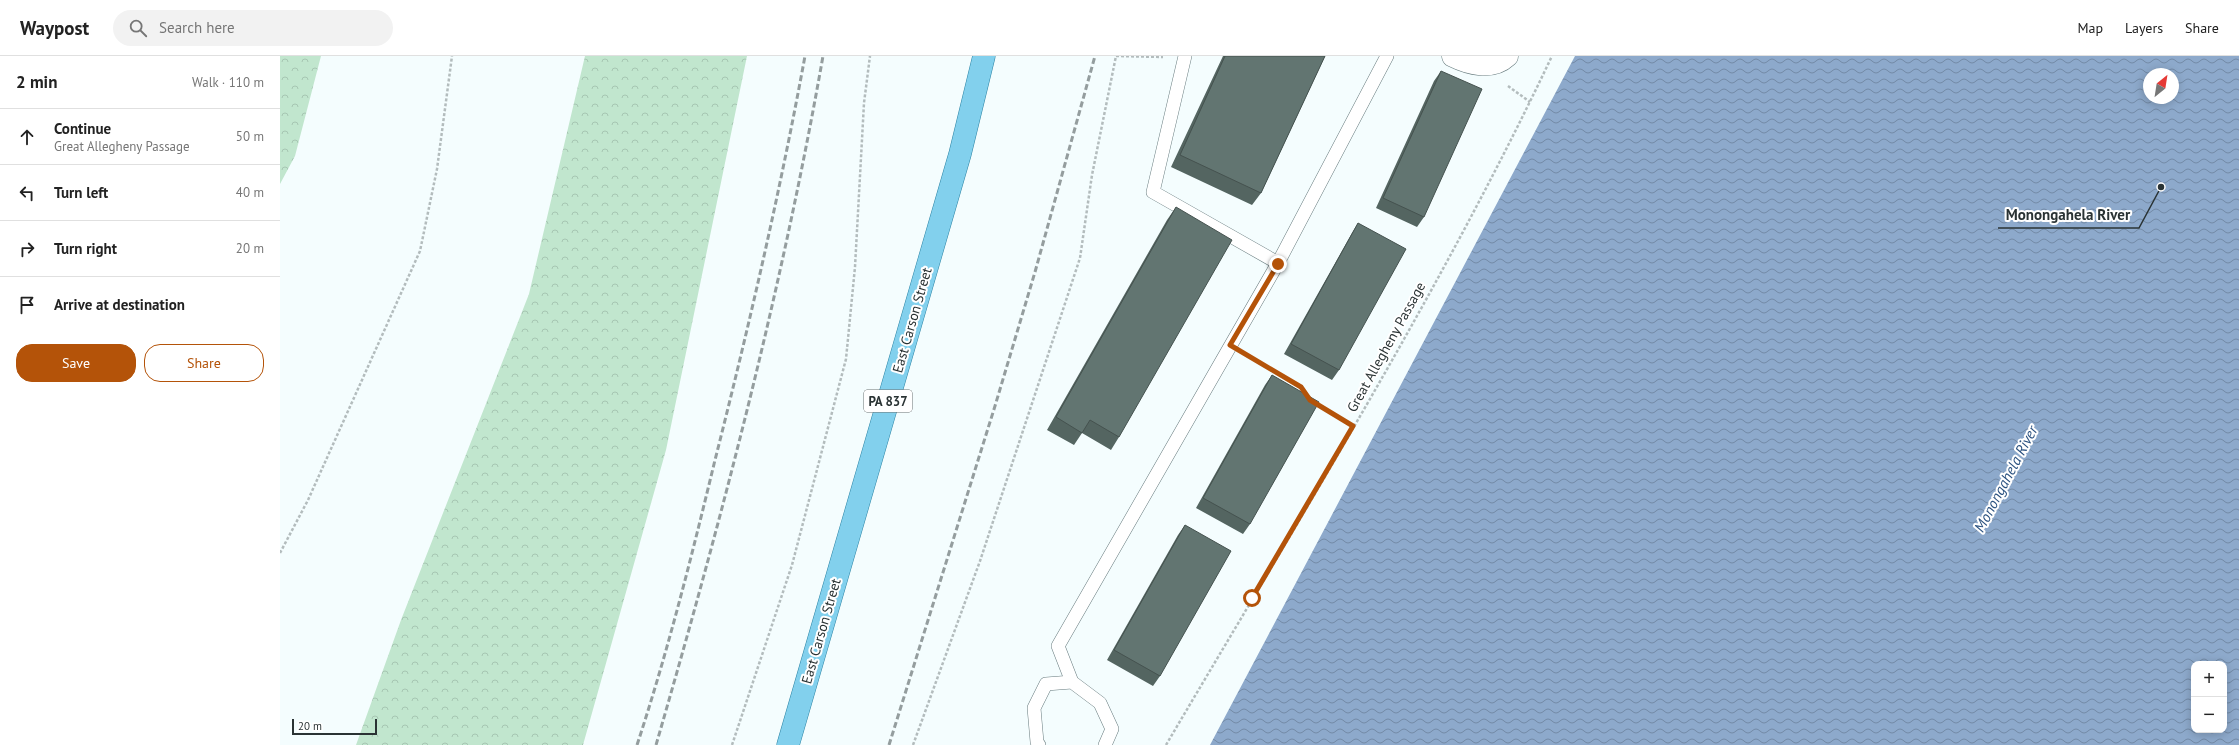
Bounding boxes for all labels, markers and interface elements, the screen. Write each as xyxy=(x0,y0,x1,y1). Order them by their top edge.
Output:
search box xyxy=(113,10,393,46)
text: Waypost xyxy=(20,16,89,40)
icon: search xyxy=(127,17,149,39)
text: Search here xyxy=(159,18,235,37)
text: Map xyxy=(2077,19,2103,37)
text: Layers xyxy=(2125,19,2163,37)
text: Share xyxy=(2185,19,2219,37)
north arrow xyxy=(2143,68,2179,104)
text: 2 min xyxy=(16,71,57,93)
text: Walk · 110 m xyxy=(192,74,264,91)
text: Continue xyxy=(54,119,111,138)
icon: ahead xyxy=(16,126,38,148)
text: 50 m xyxy=(236,128,264,145)
text: Great Allegheny Passage xyxy=(54,138,190,155)
icon: left xyxy=(16,182,38,204)
text: Turn left xyxy=(54,183,108,202)
text: 40 m xyxy=(236,184,264,201)
callout: Monongahela River xyxy=(1998,201,2139,228)
text: Monongahela River xyxy=(2006,205,2131,224)
icon: right xyxy=(16,238,38,260)
text: Turn right xyxy=(54,239,117,258)
text: 20 m xyxy=(236,240,264,257)
route end xyxy=(1269,255,1287,273)
street label: East Carson Street xyxy=(888,265,936,375)
street label: Great Allegheny Passage xyxy=(1343,279,1429,415)
icon: arrive xyxy=(16,294,38,316)
text: Arrive at destination xyxy=(54,295,185,314)
button: Save xyxy=(16,344,136,382)
button: Share xyxy=(144,344,264,382)
road number: PA 837 xyxy=(864,390,912,412)
water label: Monongahela River xyxy=(1970,421,2042,535)
street label: East Carson Street xyxy=(797,576,845,686)
route start xyxy=(1243,589,1261,607)
map controls xyxy=(2191,661,2227,733)
button: + xyxy=(2191,661,2227,697)
button: − xyxy=(2191,697,2227,733)
scale bar xyxy=(292,717,377,736)
text: 20 m xyxy=(298,719,322,733)

